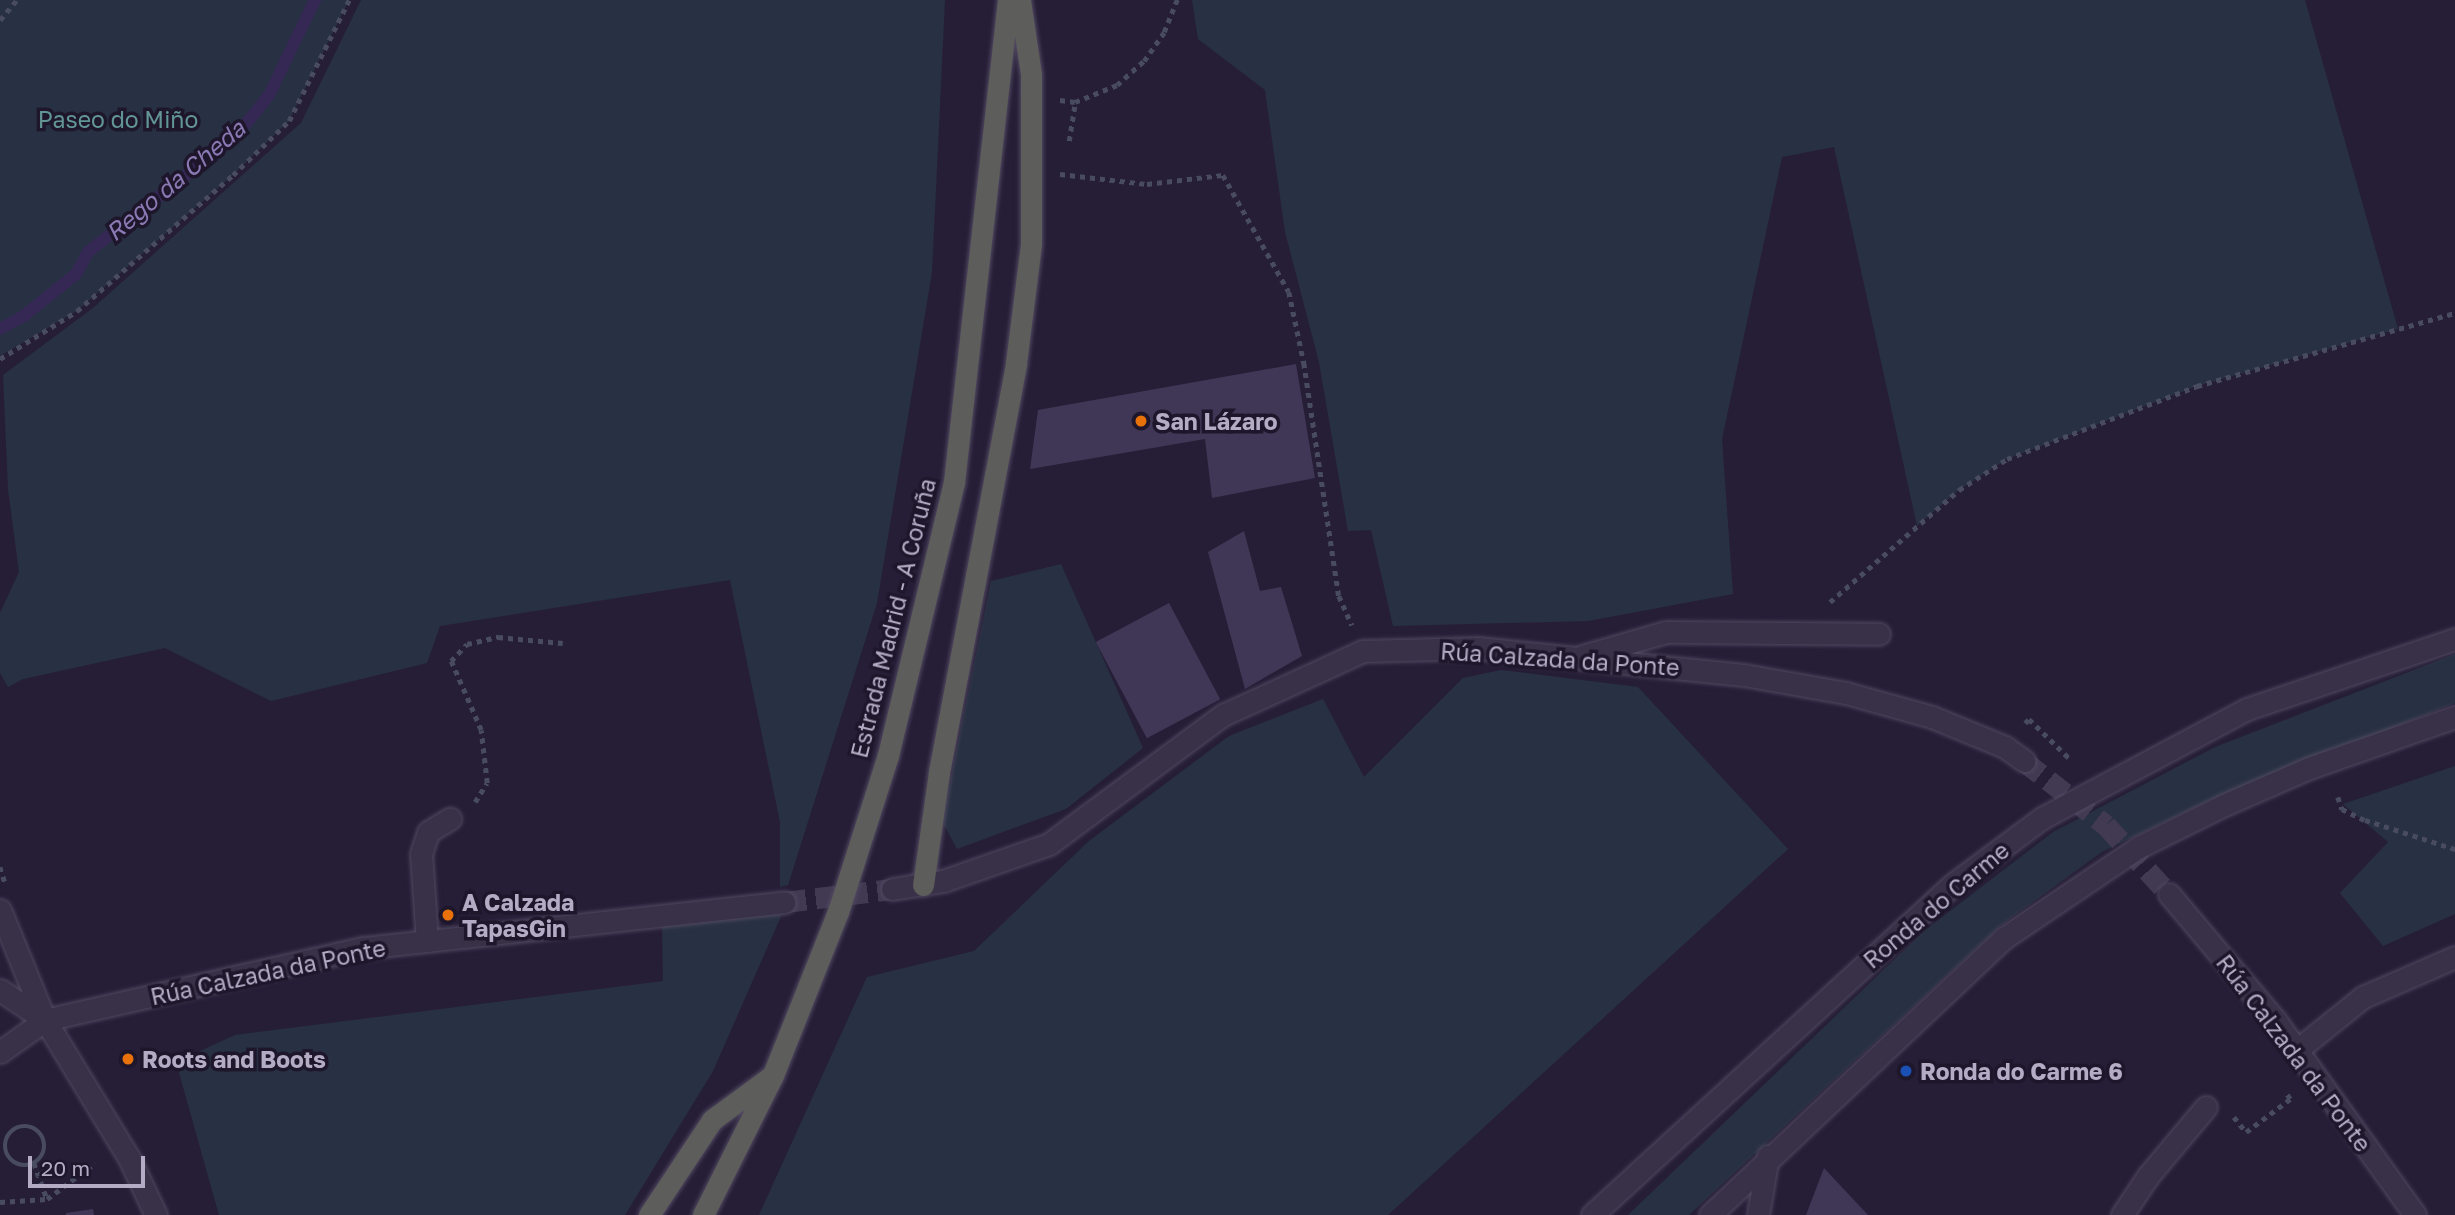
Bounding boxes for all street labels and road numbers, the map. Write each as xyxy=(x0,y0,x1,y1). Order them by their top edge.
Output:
street label: Estrada Madrid - A Coruña xyxy=(845,475,941,761)
street label: Rúa Calzada da Ponte xyxy=(1439,637,1681,681)
street label: Ronda do Carme xyxy=(1858,836,2014,974)
street label: Rúa Calzada da Ponte xyxy=(148,934,388,1010)
street label: Rúa Calzada da Ponte xyxy=(2211,949,2377,1157)

